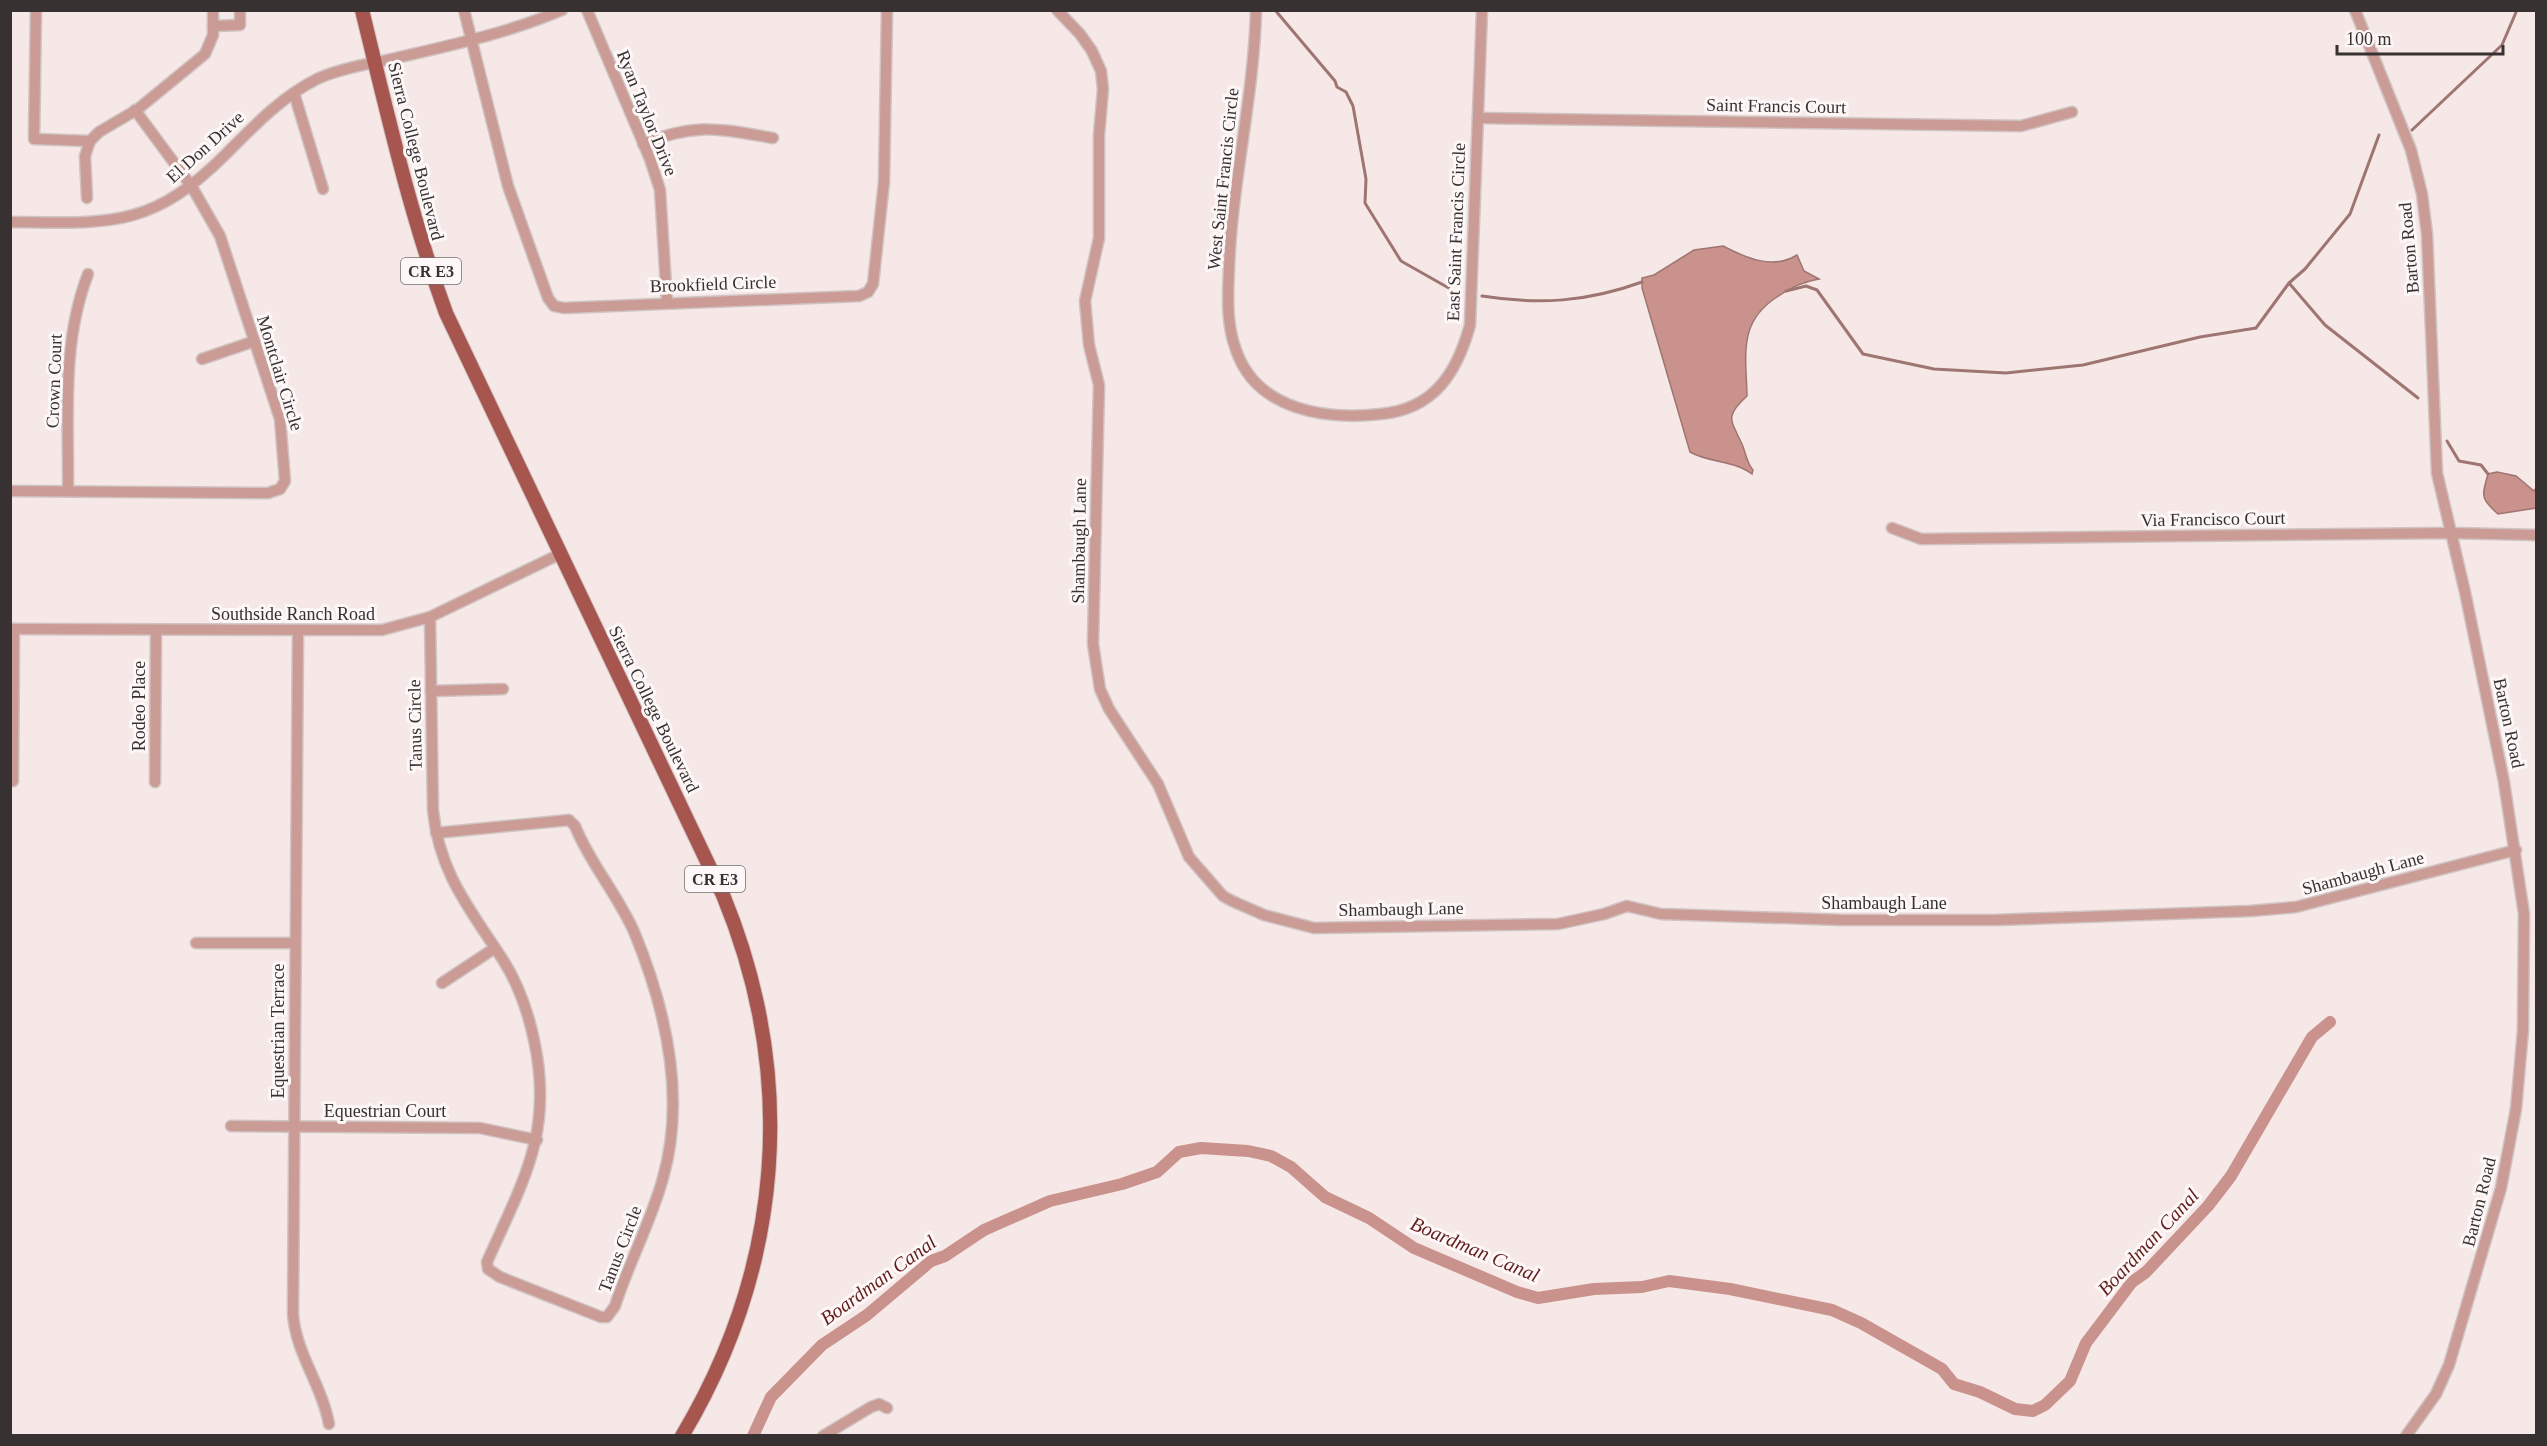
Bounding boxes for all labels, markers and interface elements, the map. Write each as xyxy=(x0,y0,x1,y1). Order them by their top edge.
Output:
scale bar xyxy=(2337,18,2504,56)
text: 100 m xyxy=(2346,29,2392,49)
street label: Ryan Taylor Drive xyxy=(613,47,681,179)
street label: Sierra College Boulevard xyxy=(384,60,448,242)
street label: West Saint Francis Circle xyxy=(1203,87,1243,271)
street label: Saint Francis Court xyxy=(1706,95,1846,117)
street label: El Don Drive xyxy=(162,107,248,187)
street label: East Saint Francis Circle xyxy=(1443,142,1469,322)
street label: Barton Road xyxy=(2395,202,2423,294)
road number: CR E3 xyxy=(401,258,461,284)
street label: Brookfield Circle xyxy=(649,272,777,296)
street label: Montclair Circle xyxy=(253,313,307,433)
street label: Crown Court xyxy=(42,333,66,429)
street label: Shambaugh Lane xyxy=(1068,478,1090,604)
street label: Via Francisco Court xyxy=(2140,508,2286,530)
street label: Southside Ranch Road xyxy=(211,604,375,624)
street label: Sierra College Boulevard xyxy=(605,622,703,796)
street label: Rodeo Place xyxy=(129,661,149,751)
street label: Barton Road xyxy=(2490,676,2528,770)
street label: Tanus Circle xyxy=(404,679,426,771)
street label: Shambaugh Lane xyxy=(2300,847,2426,899)
road number: CR E3 xyxy=(685,866,745,892)
street label: Shambaugh Lane xyxy=(1821,893,1947,913)
street label: Shambaugh Lane xyxy=(1338,898,1464,920)
street label: Equestrian Terrace xyxy=(268,964,288,1098)
street label: Equestrian Court xyxy=(324,1101,446,1121)
street label: Barton Road xyxy=(2458,1155,2500,1249)
water label: Boardman Canal xyxy=(2093,1184,2203,1300)
street label: Tanus Circle xyxy=(594,1203,646,1295)
water label: Boardman Canal xyxy=(1407,1212,1543,1286)
water label: Boardman Canal xyxy=(816,1230,940,1329)

